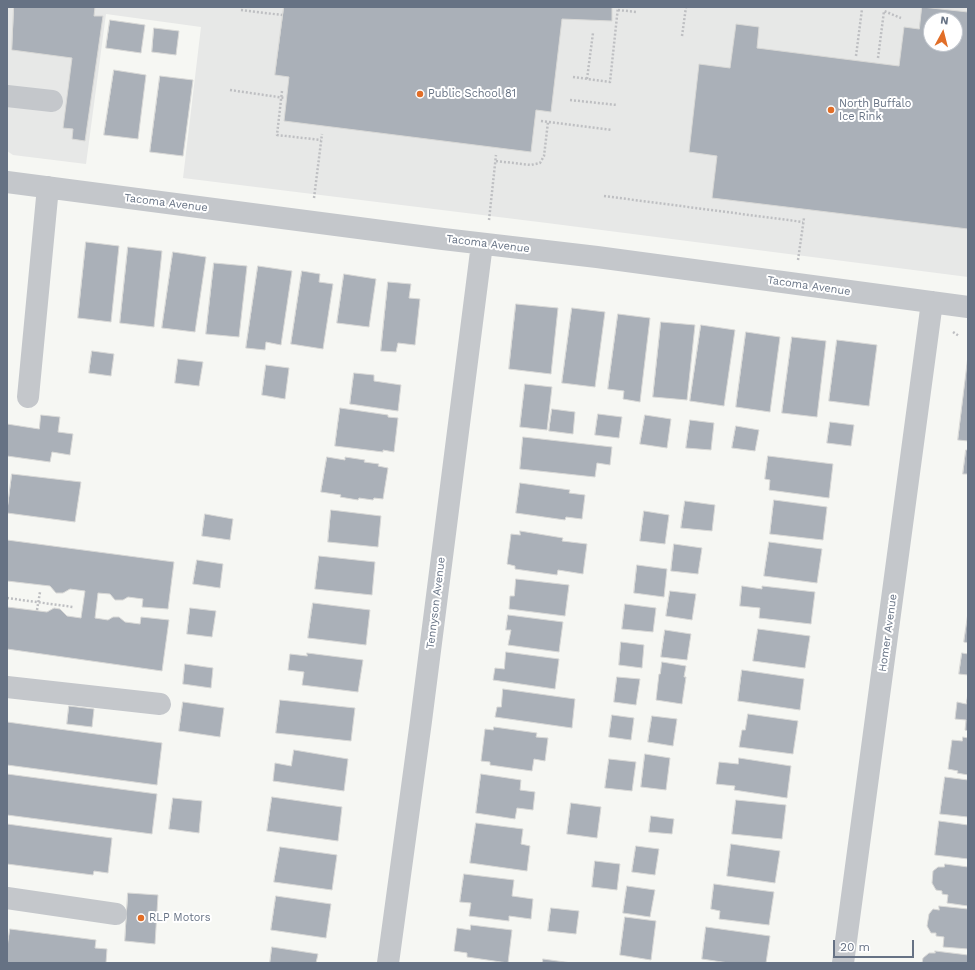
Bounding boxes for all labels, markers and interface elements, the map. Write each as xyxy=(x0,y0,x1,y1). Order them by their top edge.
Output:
north arrow xyxy=(923,12,963,52)
text: N xyxy=(940,14,949,28)
place label: Public School 81 xyxy=(428,87,516,101)
marker: Public School 81 xyxy=(415,89,425,99)
place label: North Buffalo Ice Rink xyxy=(839,97,911,123)
marker: North Buffalo Ice Rink xyxy=(826,105,836,115)
street label: Tacoma Avenue xyxy=(124,191,208,215)
street label: Tacoma Avenue xyxy=(446,232,530,256)
street label: Tacoma Avenue xyxy=(767,274,851,298)
street label: Tennyson Avenue xyxy=(424,556,448,650)
street label: Homer Avenue xyxy=(876,593,900,673)
place label: RLP Motors xyxy=(149,911,210,925)
marker: RLP Motors xyxy=(136,913,146,923)
scale bar xyxy=(835,932,916,958)
text: 20 m xyxy=(840,940,870,954)

